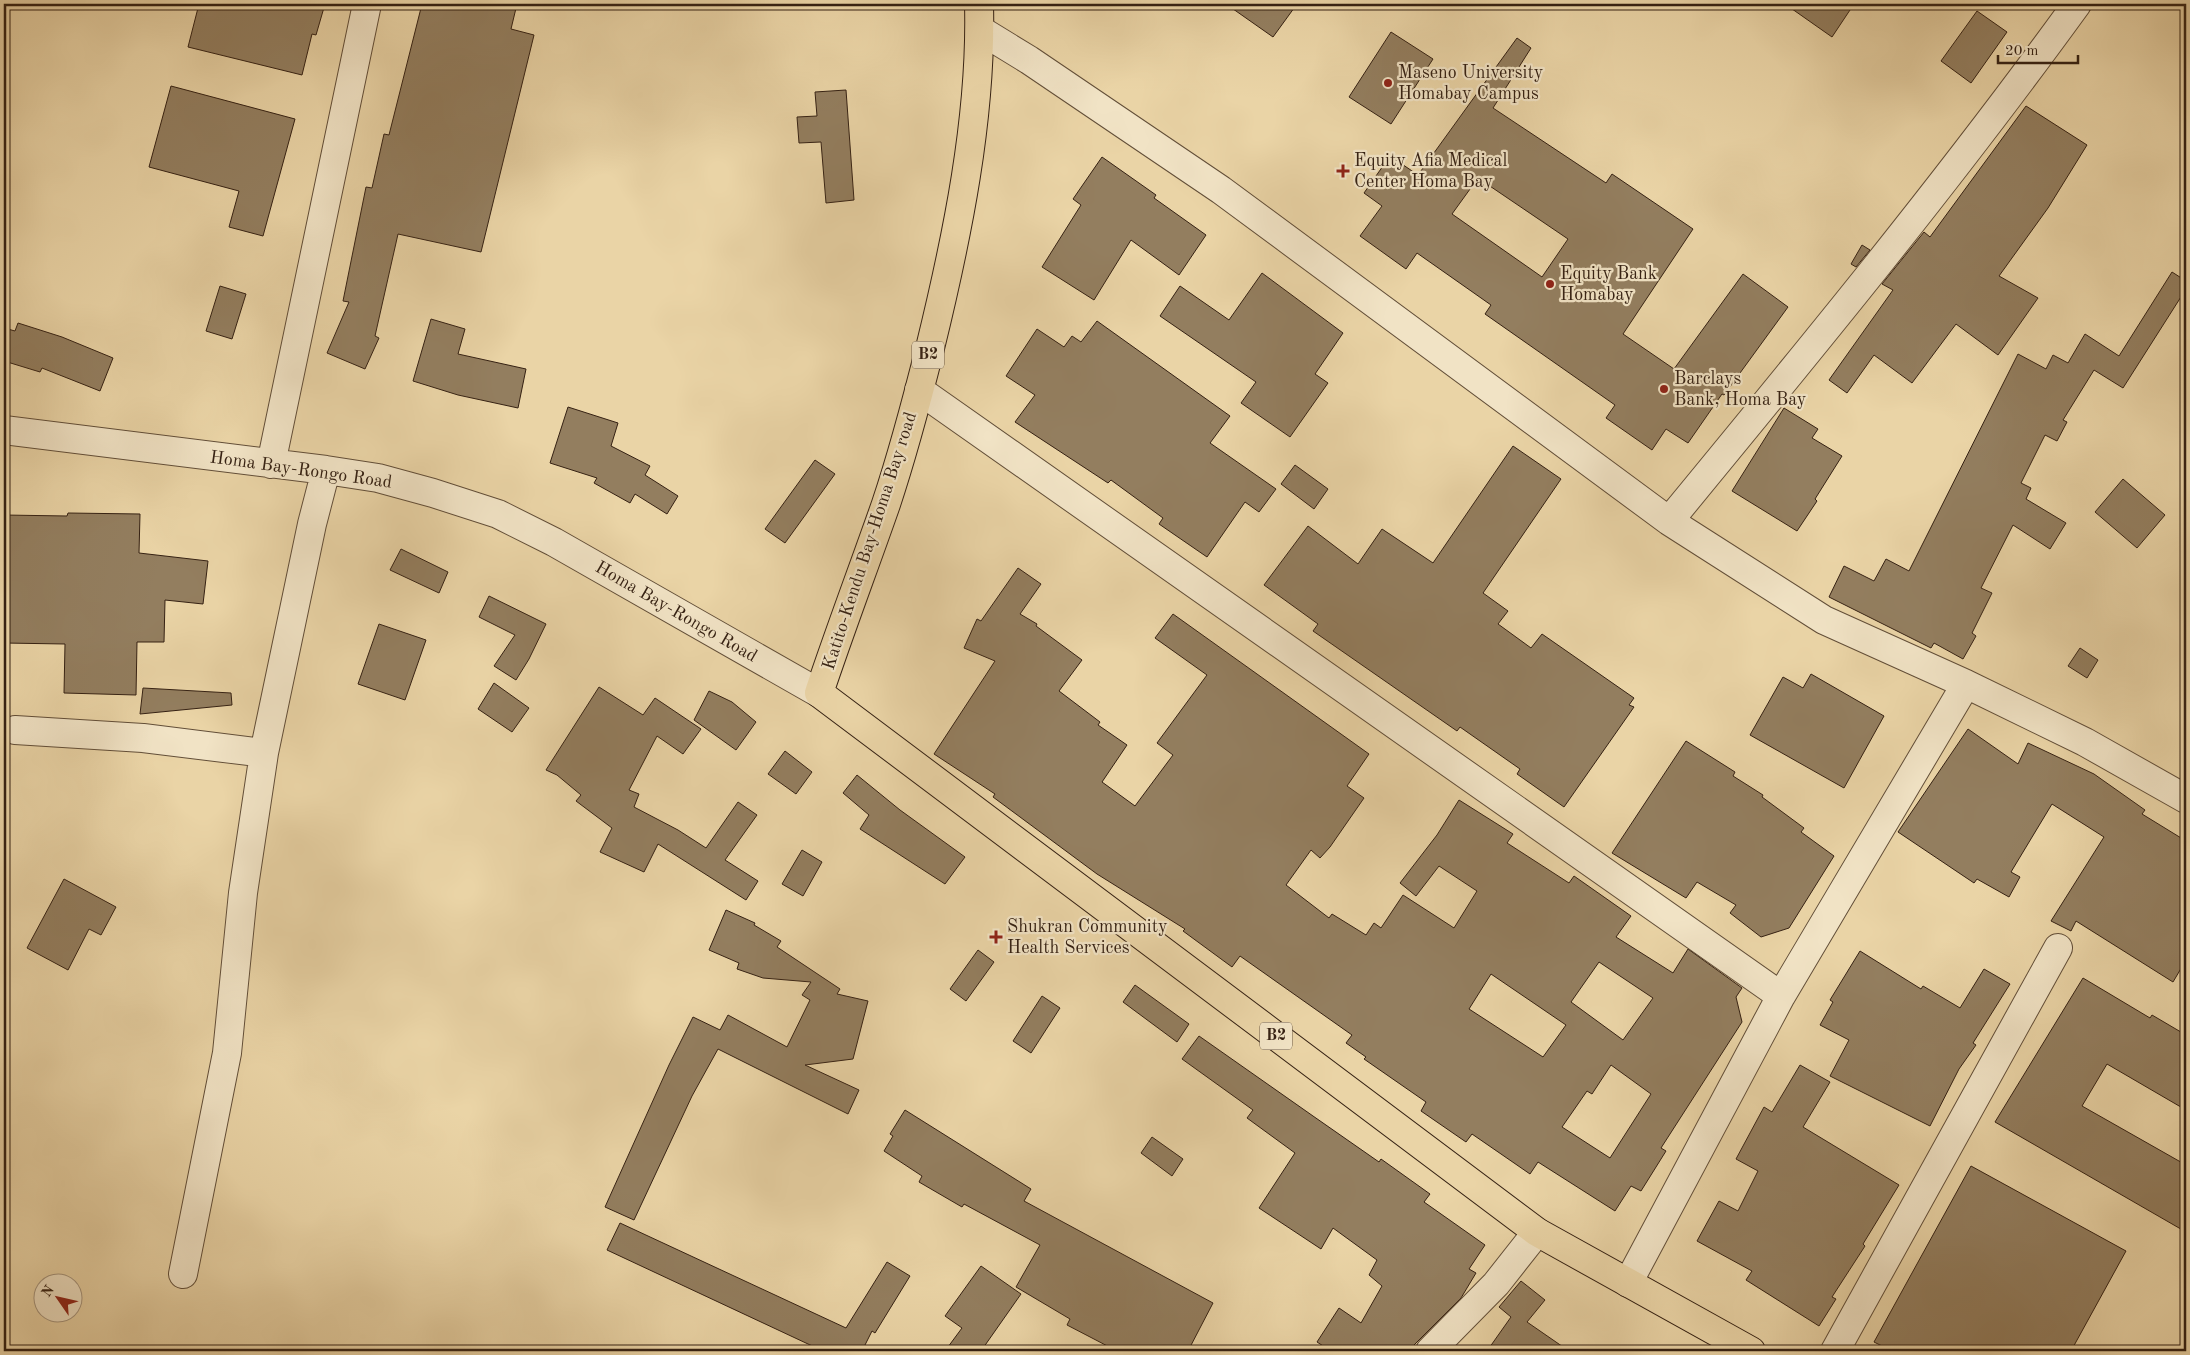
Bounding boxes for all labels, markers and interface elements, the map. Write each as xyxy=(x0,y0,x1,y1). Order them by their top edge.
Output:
scale bar xyxy=(1998,32,2078,64)
text: 20 m xyxy=(2005,44,2039,59)
place label: Maseno University Homabay Campus xyxy=(1398,64,1544,103)
marker: Maseno University Homabay Campus xyxy=(1382,77,1394,89)
place label: Equity Afia Medical Center Homa Bay xyxy=(1354,152,1507,191)
marker: Equity Afia Medical Center Homa Bay xyxy=(1336,164,1350,178)
place label: Equity Bank Homabay xyxy=(1560,265,1657,304)
marker: Equity Bank Homabay xyxy=(1544,278,1556,290)
road number: B2 xyxy=(912,342,944,368)
place label: Barclays Bank, Homa Bay xyxy=(1674,370,1807,409)
marker: Barclays Bank, Homa Bay xyxy=(1658,383,1670,395)
street label: Katito-Kendu Bay-Homa Bay road xyxy=(820,410,920,672)
street label: Homa Bay-Rongo Road xyxy=(209,448,393,492)
street label: Homa Bay-Rongo Road xyxy=(592,558,760,666)
place label: Shukran Community Health Services xyxy=(1007,918,1168,957)
marker: Shukran Community Health Services xyxy=(989,930,1003,944)
road number: B2 xyxy=(1260,1022,1292,1050)
north arrow xyxy=(32,1272,82,1322)
text: N xyxy=(39,1283,57,1300)

